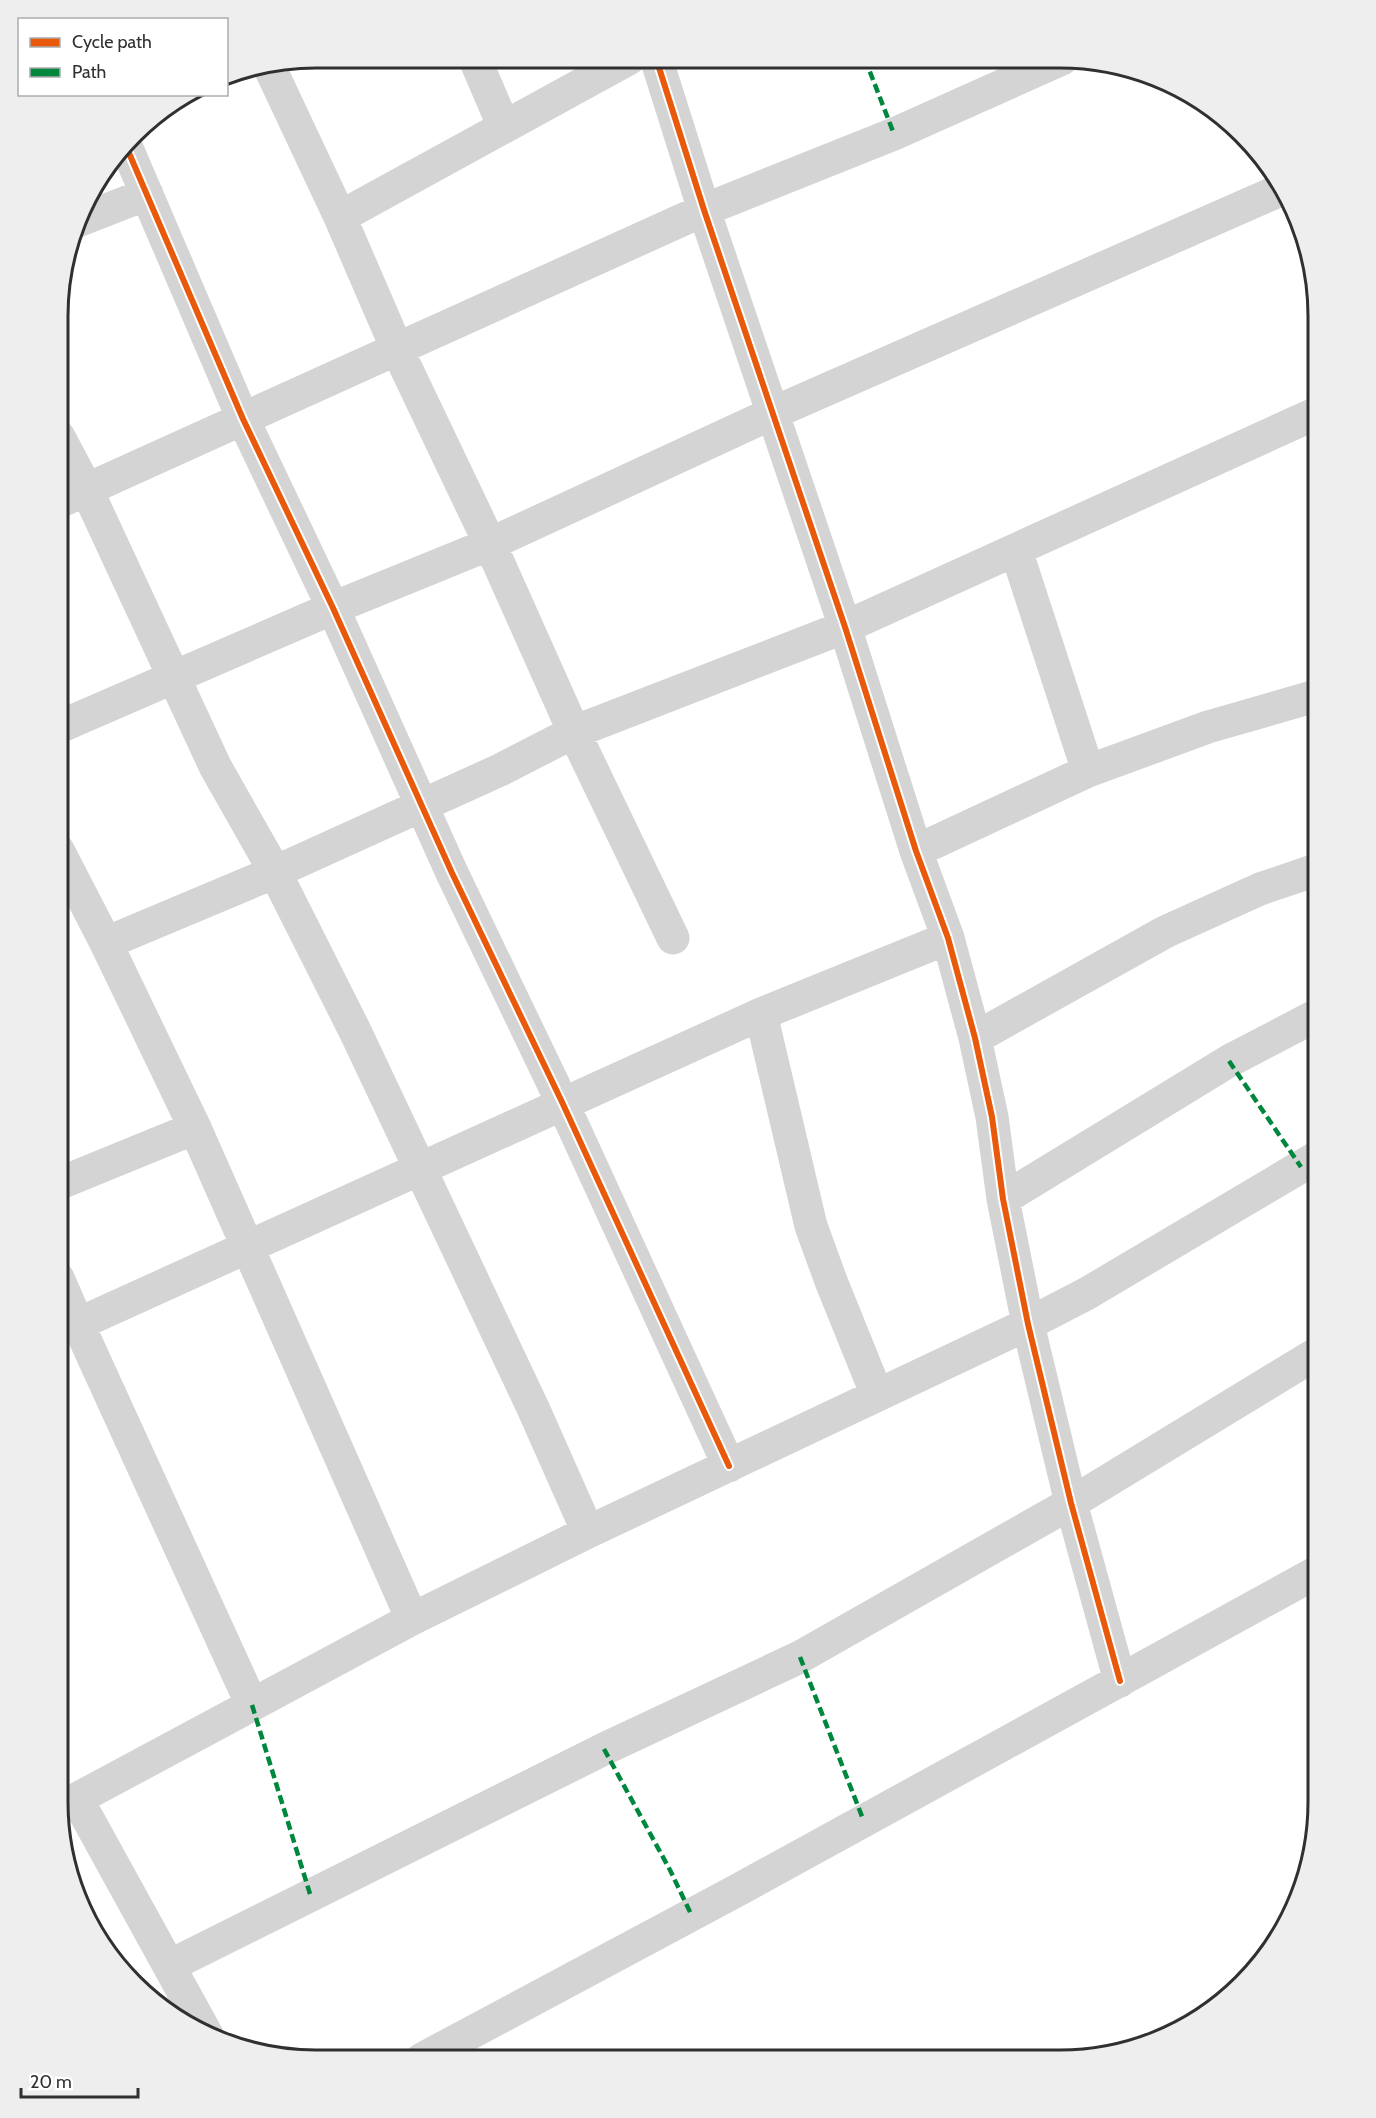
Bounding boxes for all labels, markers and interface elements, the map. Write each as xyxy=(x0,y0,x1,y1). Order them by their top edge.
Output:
legend xyxy=(18,18,228,96)
text: Cycle path xyxy=(72,31,152,53)
text: Path xyxy=(72,61,106,83)
scale bar xyxy=(21,2061,138,2099)
text: 20 m xyxy=(30,2071,72,2093)

